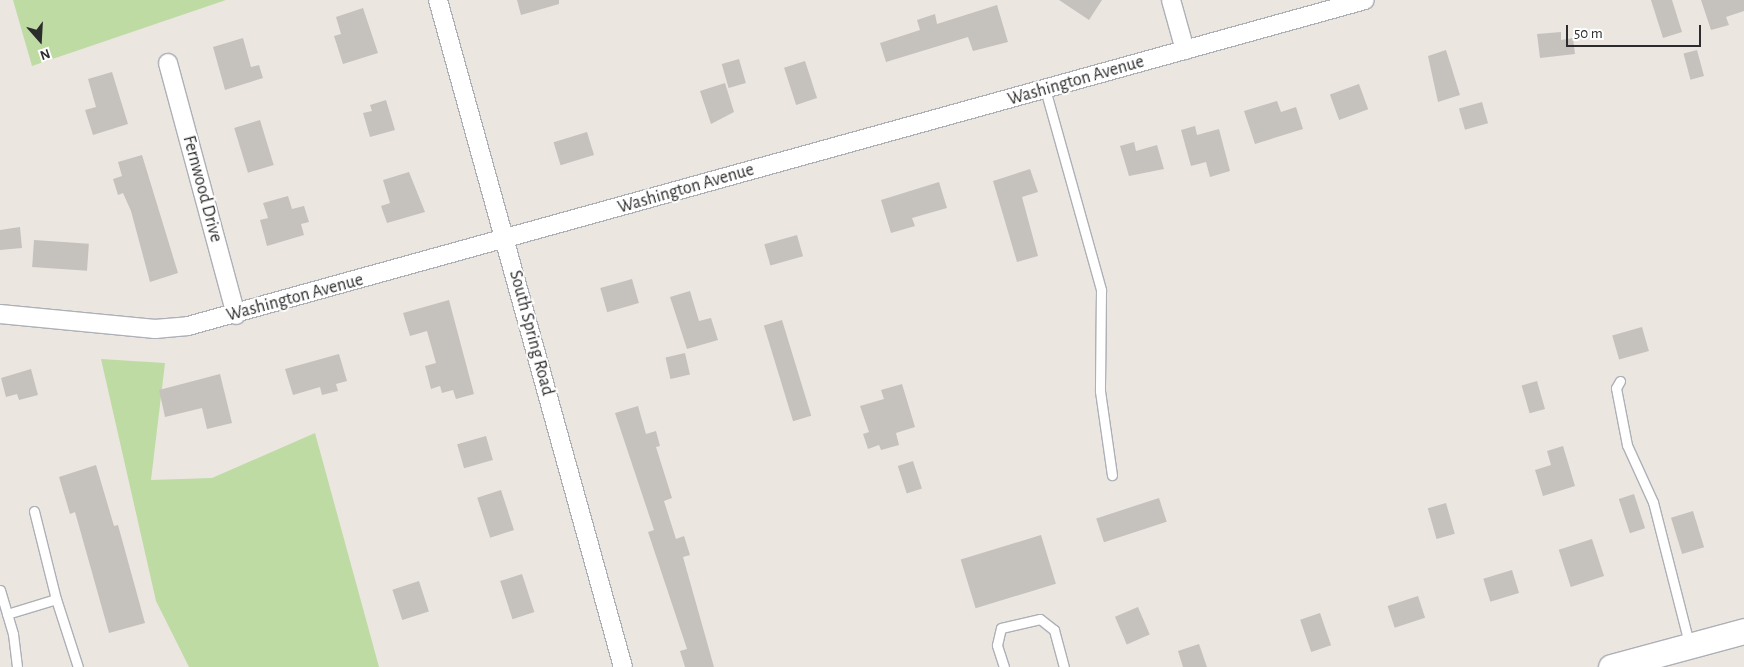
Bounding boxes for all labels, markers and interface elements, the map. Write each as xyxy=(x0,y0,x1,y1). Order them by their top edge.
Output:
north arrow xyxy=(15,15,65,65)
scale bar xyxy=(1569,15,1704,47)
text: 50 m xyxy=(1574,26,1603,41)
text: N xyxy=(38,46,52,62)
street label: Washington Avenue xyxy=(1005,51,1147,111)
street label: Fernwood Drive xyxy=(177,133,227,245)
street label: Washington Avenue xyxy=(615,159,757,219)
street label: South Spring Road xyxy=(504,268,558,398)
street label: Washington Avenue xyxy=(224,269,366,327)

